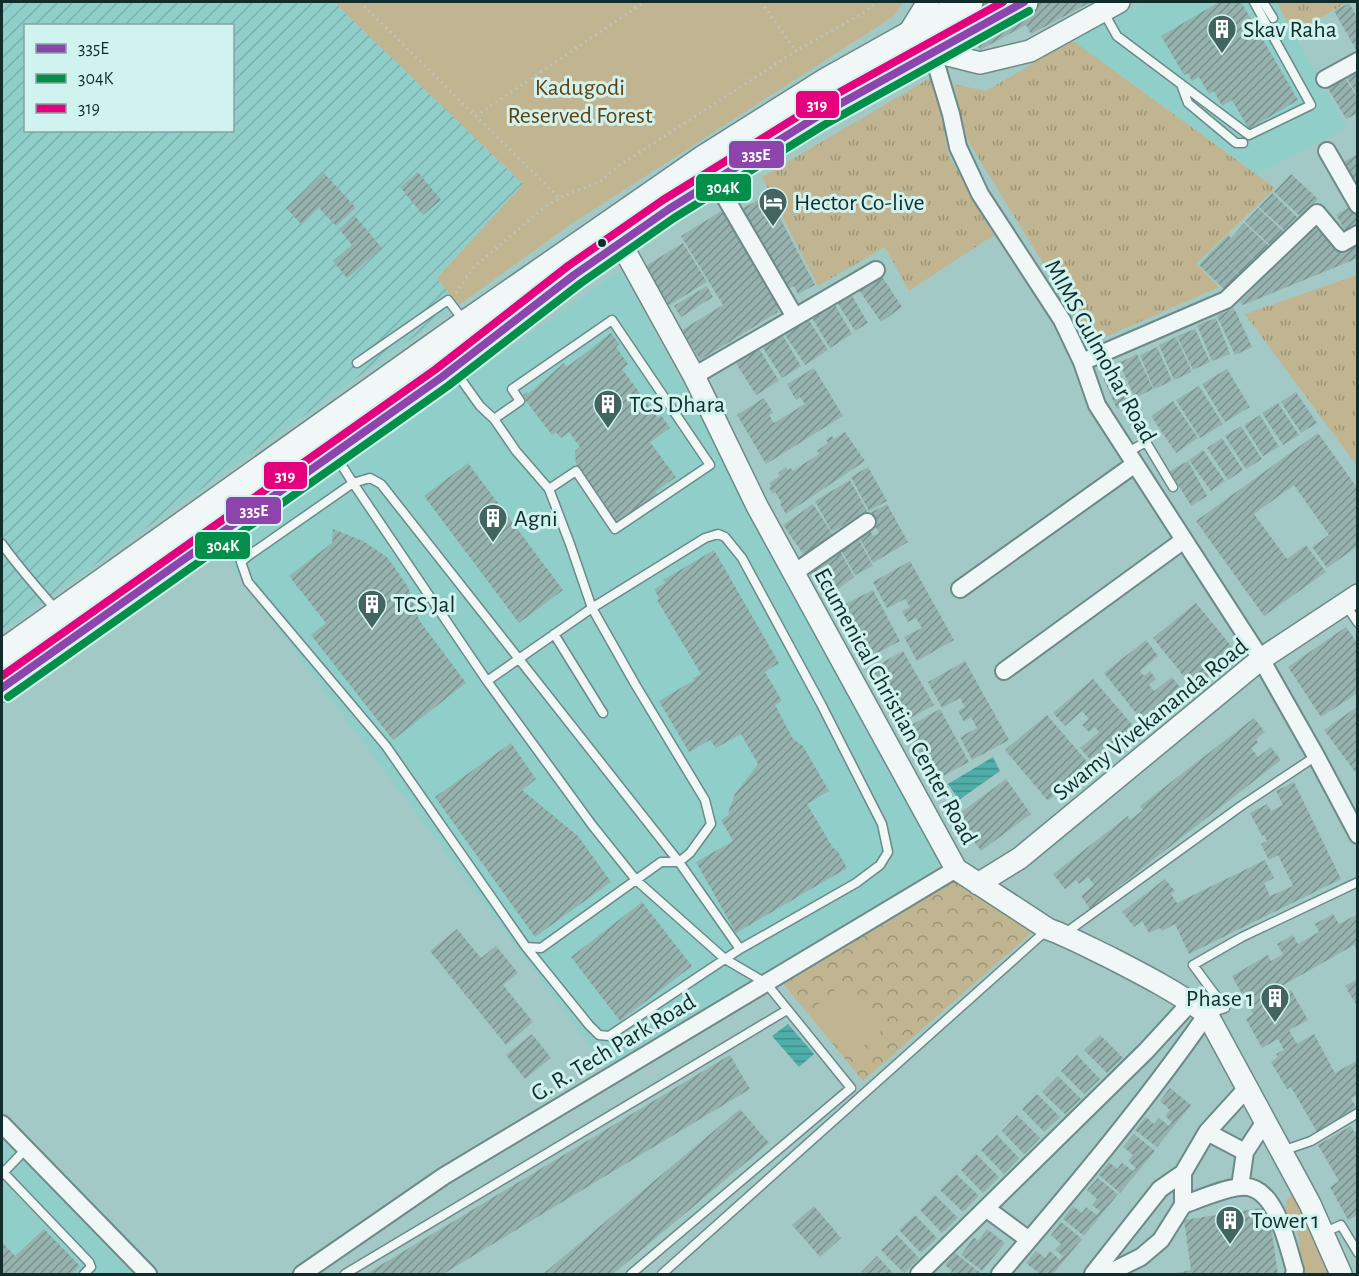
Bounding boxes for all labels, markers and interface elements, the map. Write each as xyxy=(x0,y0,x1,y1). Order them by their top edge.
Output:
building icon: Skav Raha xyxy=(1206,13,1238,55)
place label: Skav Raha xyxy=(1243,18,1337,42)
legend xyxy=(24,24,234,132)
text: 335E xyxy=(78,40,109,58)
text: 304K xyxy=(78,70,114,88)
park label: Kadugodi Reserved Forest xyxy=(507,76,653,128)
line badge: 319 xyxy=(795,90,840,119)
text: 319 xyxy=(807,97,827,113)
text: 319 xyxy=(78,100,100,118)
line badge: 335E xyxy=(728,140,785,169)
text: 335E xyxy=(742,147,770,163)
line badge: 304K xyxy=(695,173,752,202)
text: 304K xyxy=(707,180,740,196)
hotel icon: Hector Co-live xyxy=(757,186,789,228)
place label: Hector Co-live xyxy=(794,191,925,215)
unlabelled marker xyxy=(596,237,608,249)
street label: MIMS Gulmohar Road xyxy=(1040,256,1160,447)
building icon: TCS Dhara xyxy=(592,388,624,430)
place label: TCS Dhara xyxy=(629,393,725,417)
line badge: 319 xyxy=(263,461,308,490)
text: 319 xyxy=(275,468,295,484)
line badge: 335E xyxy=(225,496,282,525)
building icon: Agni xyxy=(477,502,509,544)
text: 335E xyxy=(240,503,268,519)
place label: Agni xyxy=(514,507,558,531)
line badge: 304K xyxy=(194,531,251,560)
text: 304K xyxy=(207,538,240,554)
street label: Ecumenical Christian Center Road xyxy=(809,564,981,849)
building icon: TCS Jal xyxy=(356,588,388,630)
place label: TCS Jal xyxy=(393,593,456,617)
street label: Swamy Vivekananda Road xyxy=(1049,634,1253,806)
building icon: Phase 1 xyxy=(1259,982,1291,1024)
place label: Phase 1 xyxy=(1186,987,1254,1011)
street label: G. R. Tech Park Road xyxy=(527,990,700,1106)
building icon: Tower 1 xyxy=(1214,1204,1246,1246)
place label: Tower 1 xyxy=(1251,1209,1320,1233)

